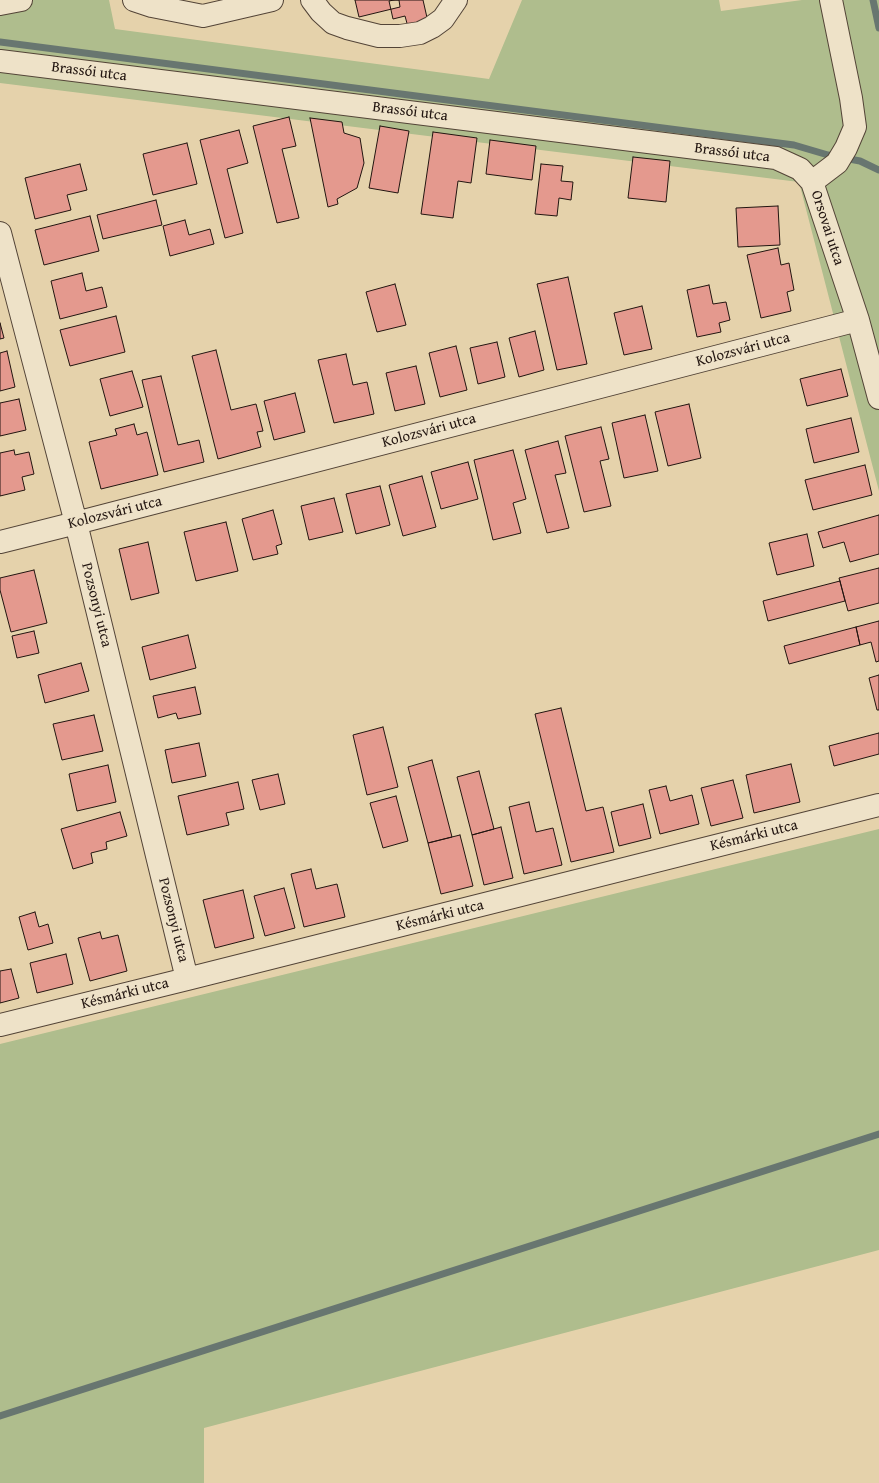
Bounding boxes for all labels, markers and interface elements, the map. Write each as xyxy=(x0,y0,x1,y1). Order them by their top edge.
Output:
street label: Brassói utca xyxy=(50,58,128,86)
street label: Brassói utca xyxy=(371,98,449,126)
street label: Brassói utca xyxy=(693,139,771,167)
street label: Orsovai utca xyxy=(806,188,848,268)
street label: Kolozsvári utca xyxy=(694,329,792,371)
street label: Kolozsvári utca xyxy=(380,410,478,452)
street label: Kolozsvári utca xyxy=(66,493,164,533)
street label: Pozsonyi utca xyxy=(77,561,115,649)
street label: Késmárki utca xyxy=(708,816,800,856)
street label: Pozsonyi utca xyxy=(154,876,192,964)
street label: Késmárki utca xyxy=(394,896,486,936)
street label: Késmárki utca xyxy=(79,974,171,1014)

